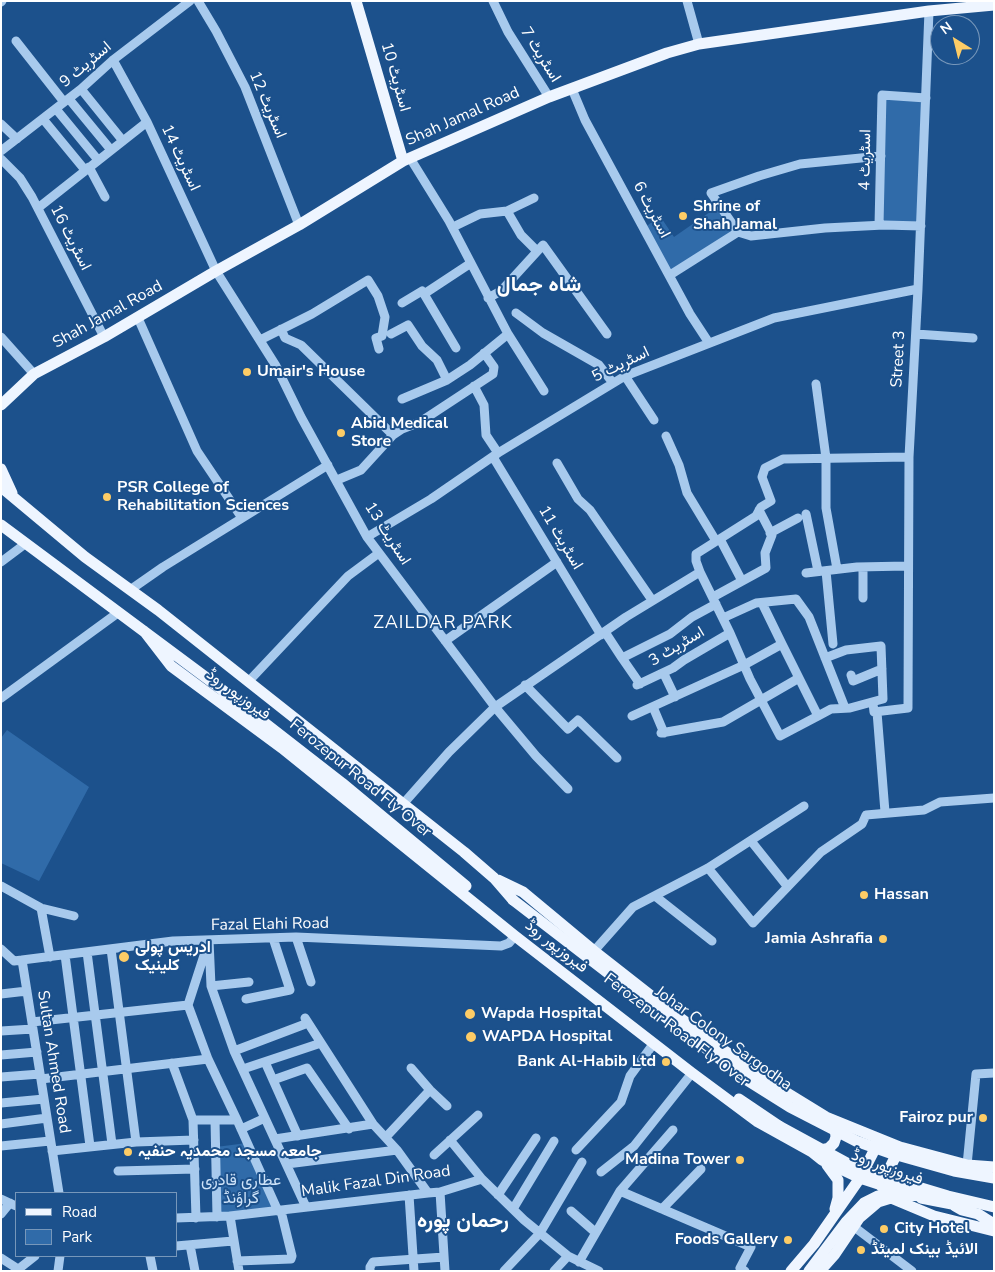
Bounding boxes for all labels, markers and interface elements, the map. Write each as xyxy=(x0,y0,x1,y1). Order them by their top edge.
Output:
north arrow xyxy=(930,15,980,65)
text: N xyxy=(937,18,956,39)
street label: اسٹریٹ 7 xyxy=(516,24,564,86)
street label: اسٹریٹ 9 xyxy=(56,38,116,92)
street label: اسٹریٹ 10 xyxy=(376,40,414,114)
street label: اسٹریٹ 12 xyxy=(244,69,290,141)
street label: Shah Jamal Road xyxy=(403,83,523,151)
street label: اسٹریٹ 14 xyxy=(156,122,204,194)
street label: اسٹریٹ 4 xyxy=(856,129,876,191)
street label: اسٹریٹ 6 xyxy=(628,178,674,242)
place label: Shrine of Shah Jamal xyxy=(693,197,777,235)
street label: اسٹریٹ 16 xyxy=(45,202,95,274)
marker: Shrine of Shah Jamal xyxy=(677,210,689,222)
district label: شاہ جمال xyxy=(497,273,581,299)
street label: Shah Jamal Road xyxy=(50,277,166,353)
street label: Street 3 xyxy=(888,330,910,388)
street label: اسٹریٹ 5 xyxy=(589,343,653,387)
place label: Umair's House xyxy=(257,362,365,382)
marker: Umair's House xyxy=(241,366,253,378)
place label: Abid Medical Store xyxy=(351,414,448,452)
marker: Abid Medical Store xyxy=(335,427,347,439)
place label: PSR College of Rehabilitation Sciences xyxy=(117,478,289,516)
marker: PSR College of Rehabilitation Sciences xyxy=(101,491,113,503)
street label: اسٹریٹ 13 xyxy=(360,499,414,569)
street label: اسٹریٹ 11 xyxy=(533,503,587,573)
district label: ZAILDAR PARK xyxy=(372,613,514,635)
street label: اسٹریٹ 3 xyxy=(646,623,708,671)
street label: فیروزپور روڈ xyxy=(202,665,274,725)
street label: Ferozepur Road Fly Over xyxy=(285,716,435,842)
place label: Hassan xyxy=(874,885,929,905)
marker: Hassan xyxy=(858,889,870,901)
street label: Fazal Elahi Road xyxy=(211,914,329,936)
street label: فیروزپور روڈ xyxy=(521,916,591,978)
place label: Jamia Ashrafia xyxy=(765,929,873,949)
marker: Jamia Ashrafia xyxy=(877,933,889,945)
place label: ادریس پولی کلینیک xyxy=(135,938,211,976)
marker: ادریس پولی کلینیک xyxy=(117,950,131,964)
street label: Ferozepur Road Fly Over xyxy=(600,970,752,1092)
street label: Johar Colony Sargodha xyxy=(651,983,795,1095)
street label: Sultan Ahmed Road xyxy=(32,989,74,1135)
place label: Wapda Hospital xyxy=(481,1004,602,1024)
marker: Wapda Hospital xyxy=(463,1007,477,1021)
place label: WAPDA Hospital xyxy=(482,1027,612,1047)
marker: WAPDA Hospital xyxy=(464,1030,478,1044)
place label: Bank Al-Habib Ltd xyxy=(517,1052,656,1072)
marker: Bank Al-Habib Ltd xyxy=(660,1056,672,1068)
place label: Fairoz pur xyxy=(899,1108,973,1128)
marker: Fairoz pur xyxy=(977,1112,989,1124)
place label: جامعہ مسجد محمدیہ حنفیہ xyxy=(138,1142,322,1162)
marker: جامعہ مسجد محمدیہ حنفیہ xyxy=(122,1146,134,1158)
street label: فیروزپور روڈ xyxy=(849,1146,925,1190)
place label: Madina Tower xyxy=(625,1150,730,1170)
marker: Madina Tower xyxy=(734,1154,746,1166)
street label: Malik Fazal Din Road xyxy=(300,1162,452,1202)
park label: عطاری قادری گراؤنڈ xyxy=(201,1171,281,1209)
legend xyxy=(15,1192,178,1257)
text: Road xyxy=(62,1202,97,1222)
district label: رحمان پورہ xyxy=(417,1209,509,1235)
place label: City Hotel xyxy=(894,1219,969,1239)
marker: City Hotel xyxy=(878,1223,890,1235)
text: Park xyxy=(62,1227,92,1247)
place label: Foods Gallery xyxy=(675,1230,778,1250)
marker: Foods Gallery xyxy=(782,1234,794,1246)
place label: الائیڈ بینک لمیٹڈ xyxy=(871,1240,978,1260)
marker: الائیڈ بینک لمیٹڈ xyxy=(855,1244,867,1256)

